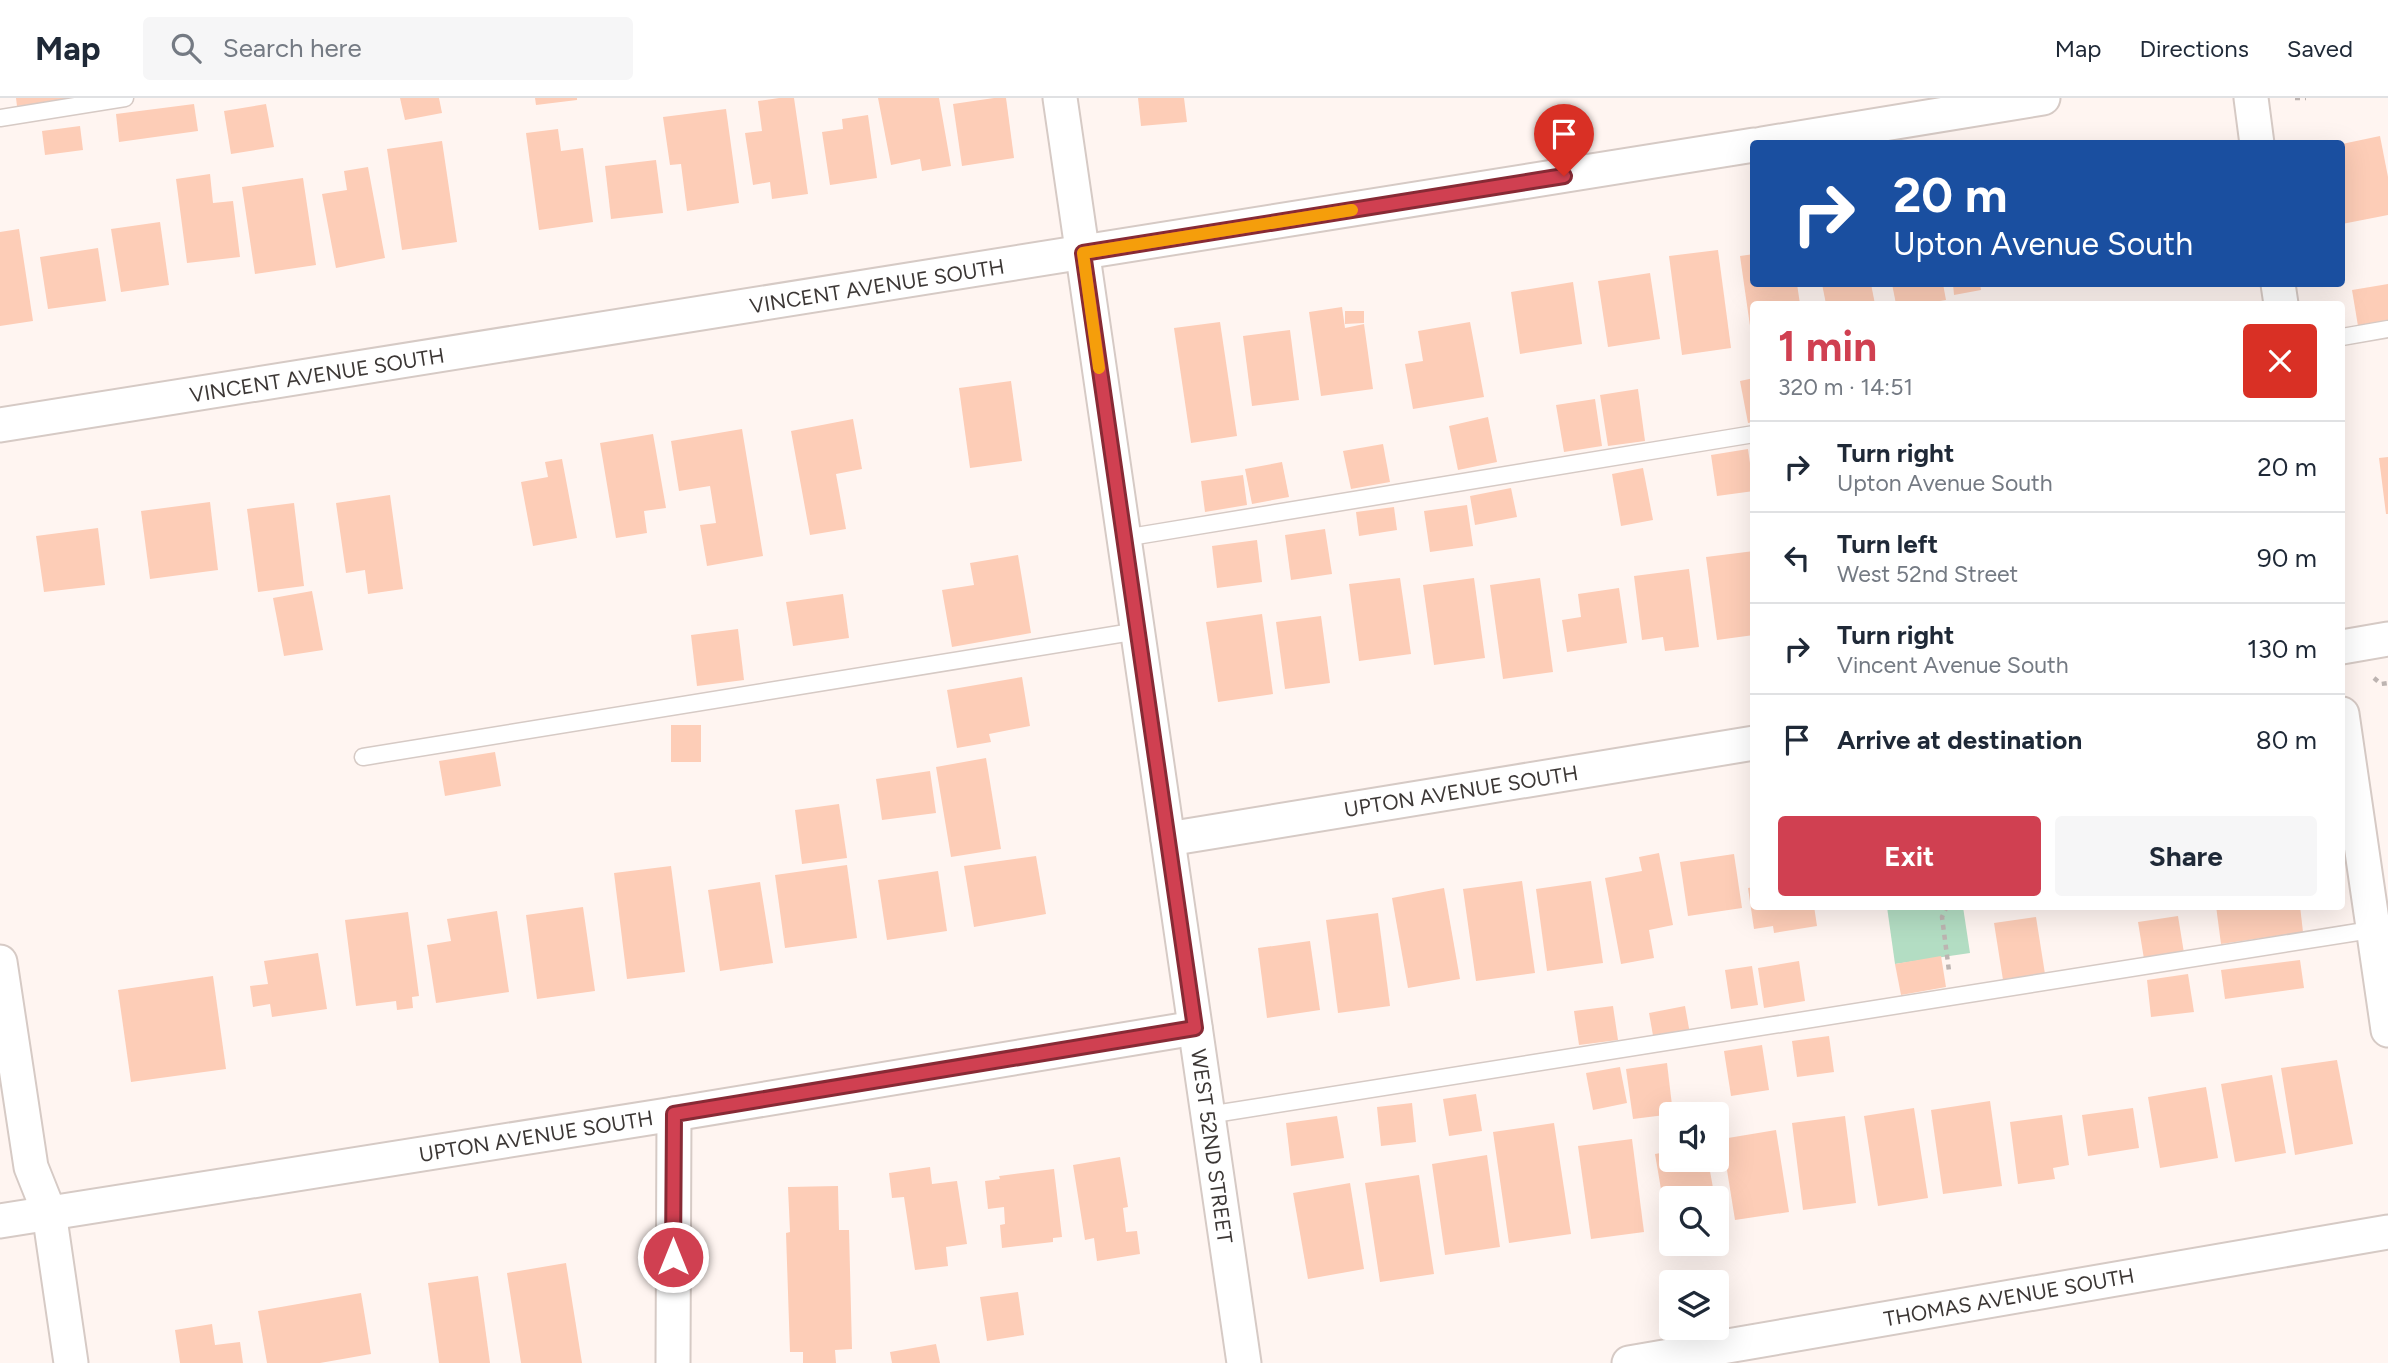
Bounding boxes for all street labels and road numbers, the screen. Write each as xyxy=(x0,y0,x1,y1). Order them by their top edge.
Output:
street label: VINCENT AVENUE SOUTH xyxy=(748,254,1006,318)
street label: VINCENT AVENUE SOUTH xyxy=(188,343,446,407)
street label: UPTON AVENUE SOUTH xyxy=(1342,760,1580,822)
street label: WEST 52ND STREET xyxy=(1186,1047,1238,1245)
street label: UPTON AVENUE SOUTH xyxy=(417,1105,655,1167)
street label: THOMAS AVENUE SOUTH xyxy=(1882,1263,2136,1331)

